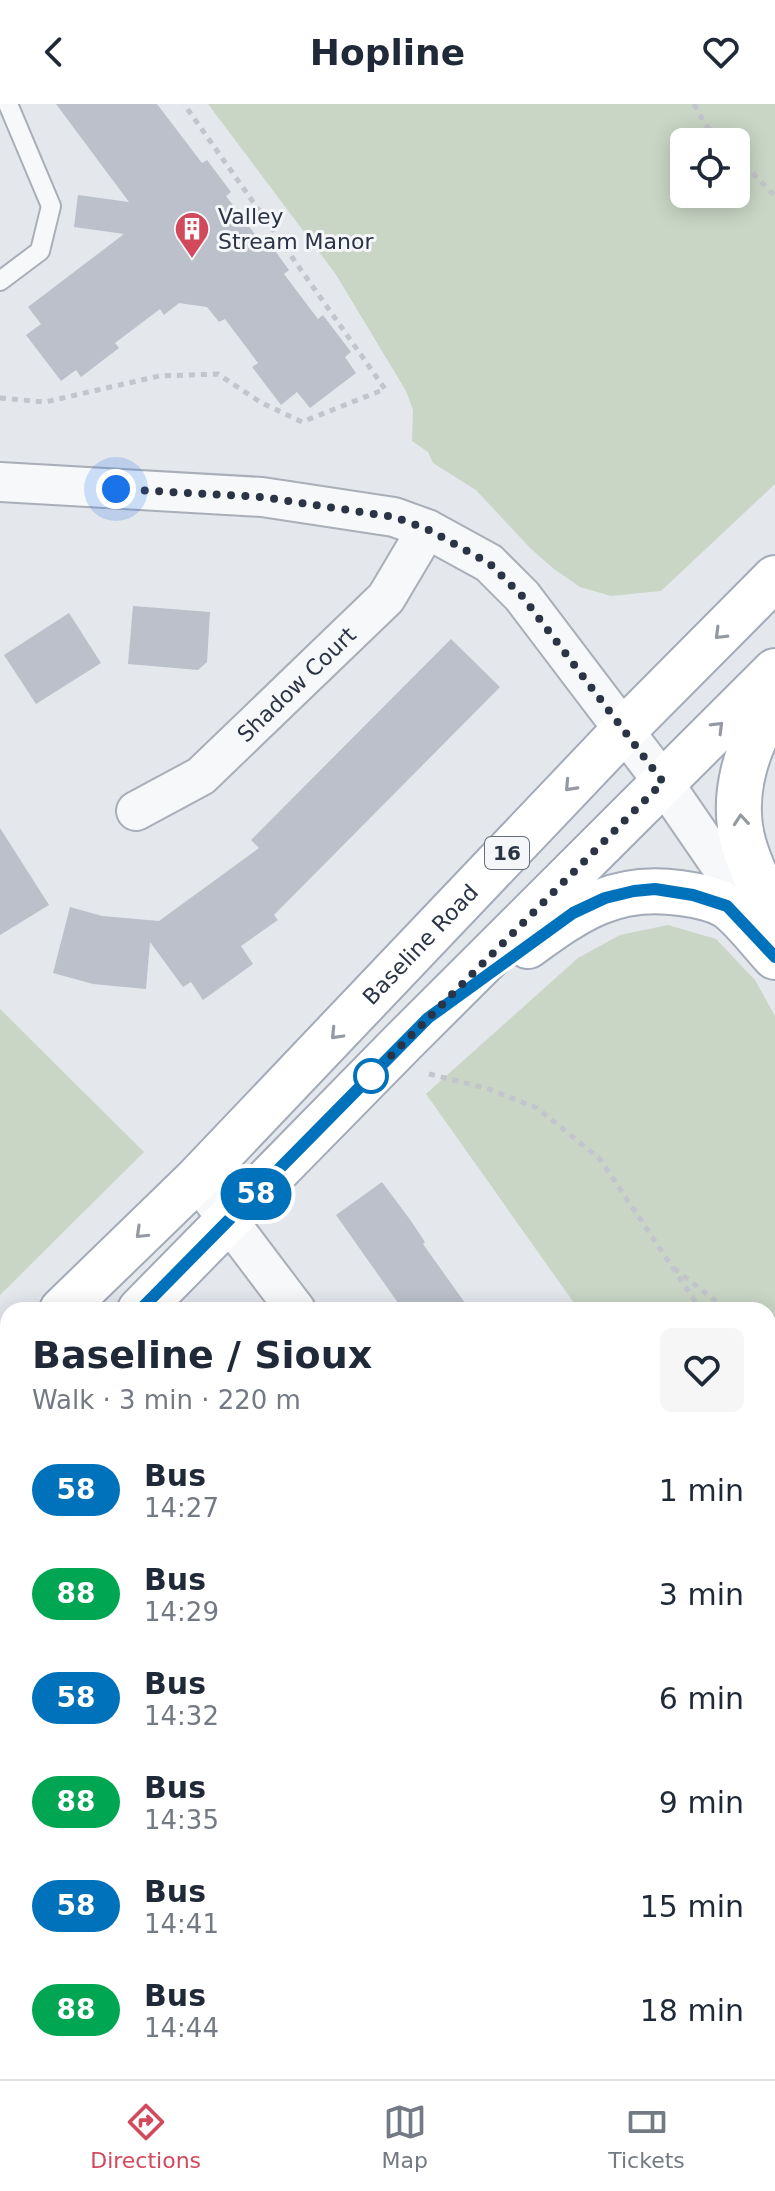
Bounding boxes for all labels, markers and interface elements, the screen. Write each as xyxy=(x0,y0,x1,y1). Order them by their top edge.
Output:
icon: back xyxy=(32,30,76,74)
icon: heart xyxy=(699,30,743,74)
text: Hopline xyxy=(310,32,465,73)
map controls xyxy=(670,128,750,208)
button: locate xyxy=(670,128,750,208)
place label: Valley Stream Manor xyxy=(218,204,374,254)
building icon: Valley Stream Manor xyxy=(173,210,211,260)
your location xyxy=(96,469,136,509)
street label: Shadow Court xyxy=(232,622,361,747)
one-way arrow xyxy=(715,625,729,639)
one-way arrow xyxy=(709,722,724,736)
one-way arrow xyxy=(565,777,580,791)
one-way arrow xyxy=(733,813,750,826)
road number: 16 xyxy=(485,837,529,869)
street label: Baseline Road xyxy=(358,880,483,1010)
one-way arrow xyxy=(331,1024,345,1039)
unlabelled marker xyxy=(354,1059,388,1093)
line badge: 58 xyxy=(220,1168,292,1220)
text: 58 xyxy=(237,1177,275,1210)
one-way arrow xyxy=(136,1224,151,1238)
button: heart xyxy=(660,1328,744,1412)
text: Baseline / Sioux xyxy=(32,1333,372,1377)
text: Walk · 3 min · 220 m xyxy=(32,1385,301,1415)
text: Bus xyxy=(144,1458,206,1493)
text: 58 xyxy=(57,1473,95,1506)
text: 1 min xyxy=(659,1473,744,1508)
text: 14:27 xyxy=(144,1493,219,1523)
text: Bus xyxy=(144,1562,206,1597)
text: 88 xyxy=(57,1577,95,1610)
text: 3 min xyxy=(659,1577,744,1612)
text: 14:29 xyxy=(144,1597,219,1627)
text: Bus xyxy=(144,1666,206,1701)
text: 58 xyxy=(57,1681,95,1714)
text: 6 min xyxy=(659,1681,744,1716)
text: 14:32 xyxy=(144,1701,219,1731)
text: Bus xyxy=(144,1770,206,1805)
text: 88 xyxy=(57,1785,95,1818)
text: 9 min xyxy=(659,1785,744,1820)
text: 14:35 xyxy=(144,1805,219,1835)
text: Bus xyxy=(144,1874,206,1909)
text: 58 xyxy=(57,1889,95,1922)
text: 15 min xyxy=(640,1889,744,1924)
text: 14:41 xyxy=(144,1909,219,1939)
text: Bus xyxy=(144,1978,206,2013)
text: 88 xyxy=(57,1993,95,2026)
text: 18 min xyxy=(640,1993,744,2028)
text: 14:44 xyxy=(144,2013,219,2043)
tab: Directions xyxy=(90,2100,201,2173)
tab: Map xyxy=(381,2100,428,2173)
tab: Tickets xyxy=(608,2100,685,2173)

